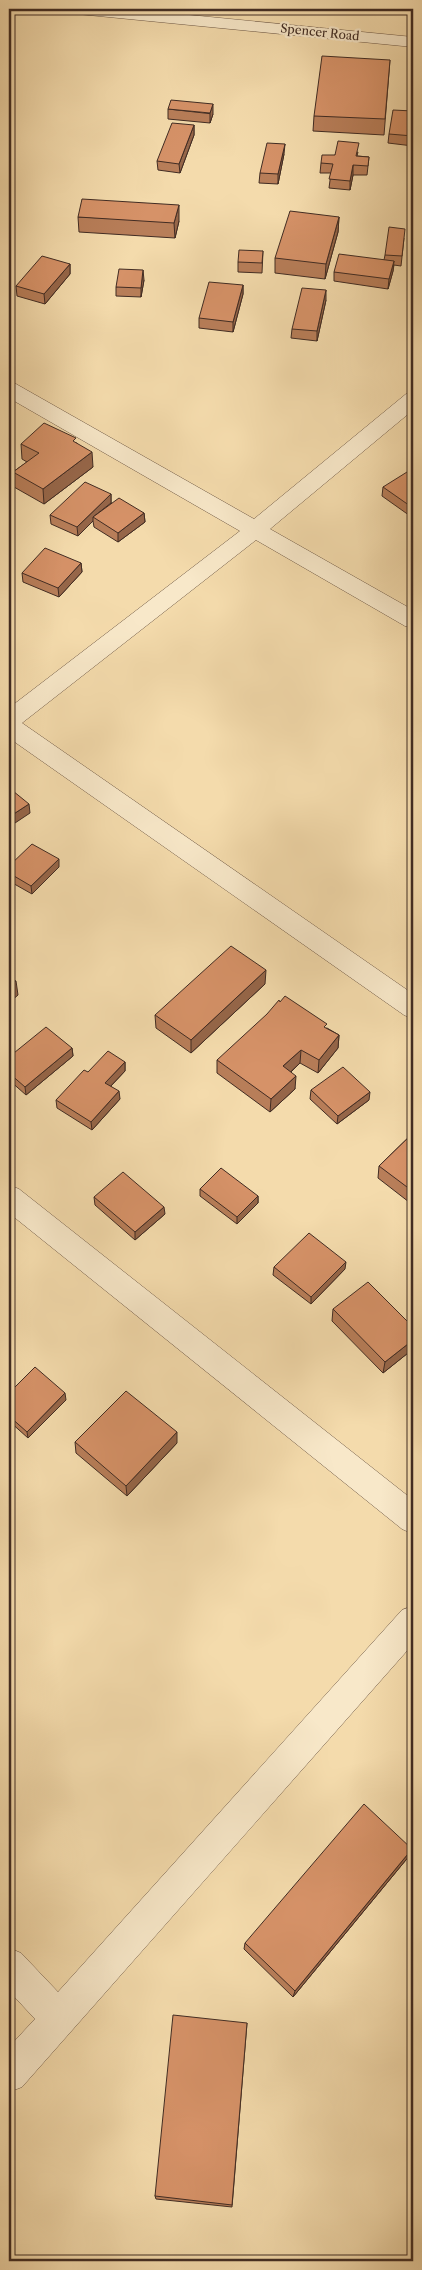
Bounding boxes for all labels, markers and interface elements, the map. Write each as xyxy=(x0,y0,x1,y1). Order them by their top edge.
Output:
street label: Spencer Road xyxy=(280,20,361,44)

